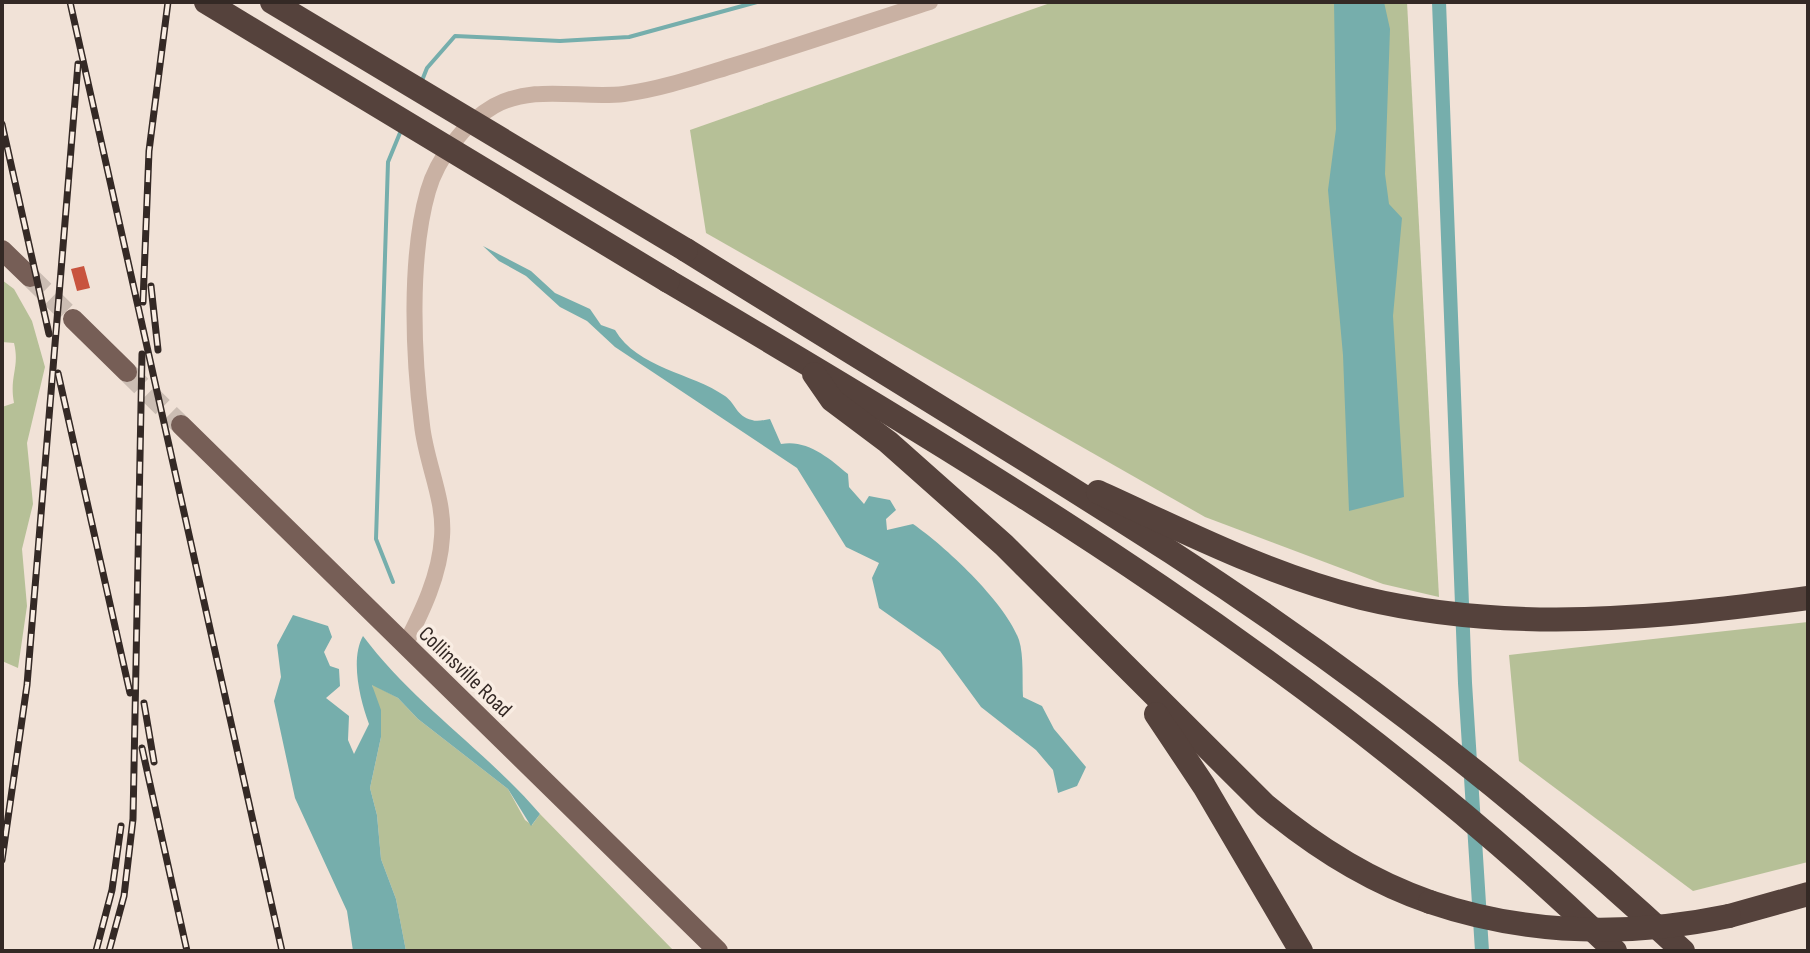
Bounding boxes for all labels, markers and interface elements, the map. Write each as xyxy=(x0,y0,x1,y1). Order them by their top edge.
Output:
street label: Collinsville Road xyxy=(413,621,517,723)

